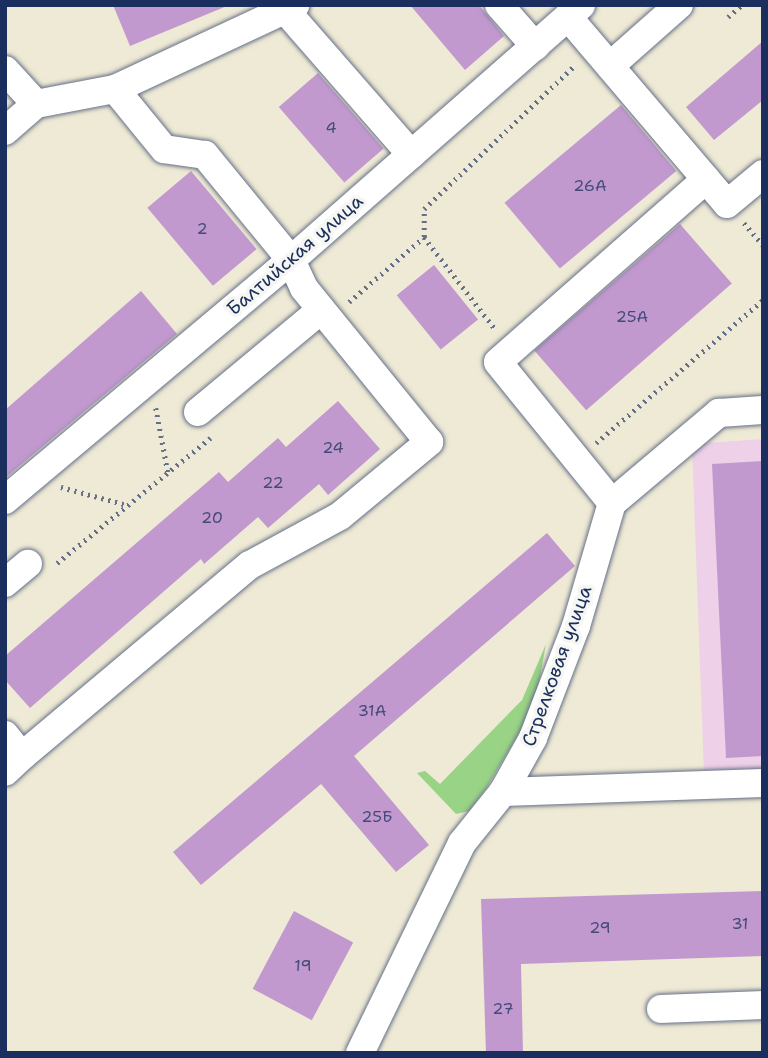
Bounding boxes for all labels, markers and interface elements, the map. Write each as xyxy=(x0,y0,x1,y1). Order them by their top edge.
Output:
house number: 4 xyxy=(325,118,337,138)
house number: 26А xyxy=(573,176,607,196)
street label: Балтийская улица xyxy=(222,190,368,320)
house number: 2 xyxy=(196,219,208,239)
house number: 25А xyxy=(616,307,648,327)
house number: 24 xyxy=(322,438,344,458)
house number: 22 xyxy=(262,473,284,493)
house number: 20 xyxy=(201,508,223,528)
street label: Стрелковая улица xyxy=(517,582,597,750)
house number: 31А xyxy=(358,701,386,721)
house number: 25Б xyxy=(361,807,393,827)
house number: 31 xyxy=(731,914,749,934)
house number: 29 xyxy=(589,918,611,938)
house number: 19 xyxy=(294,956,312,976)
house number: 27 xyxy=(492,999,514,1019)

